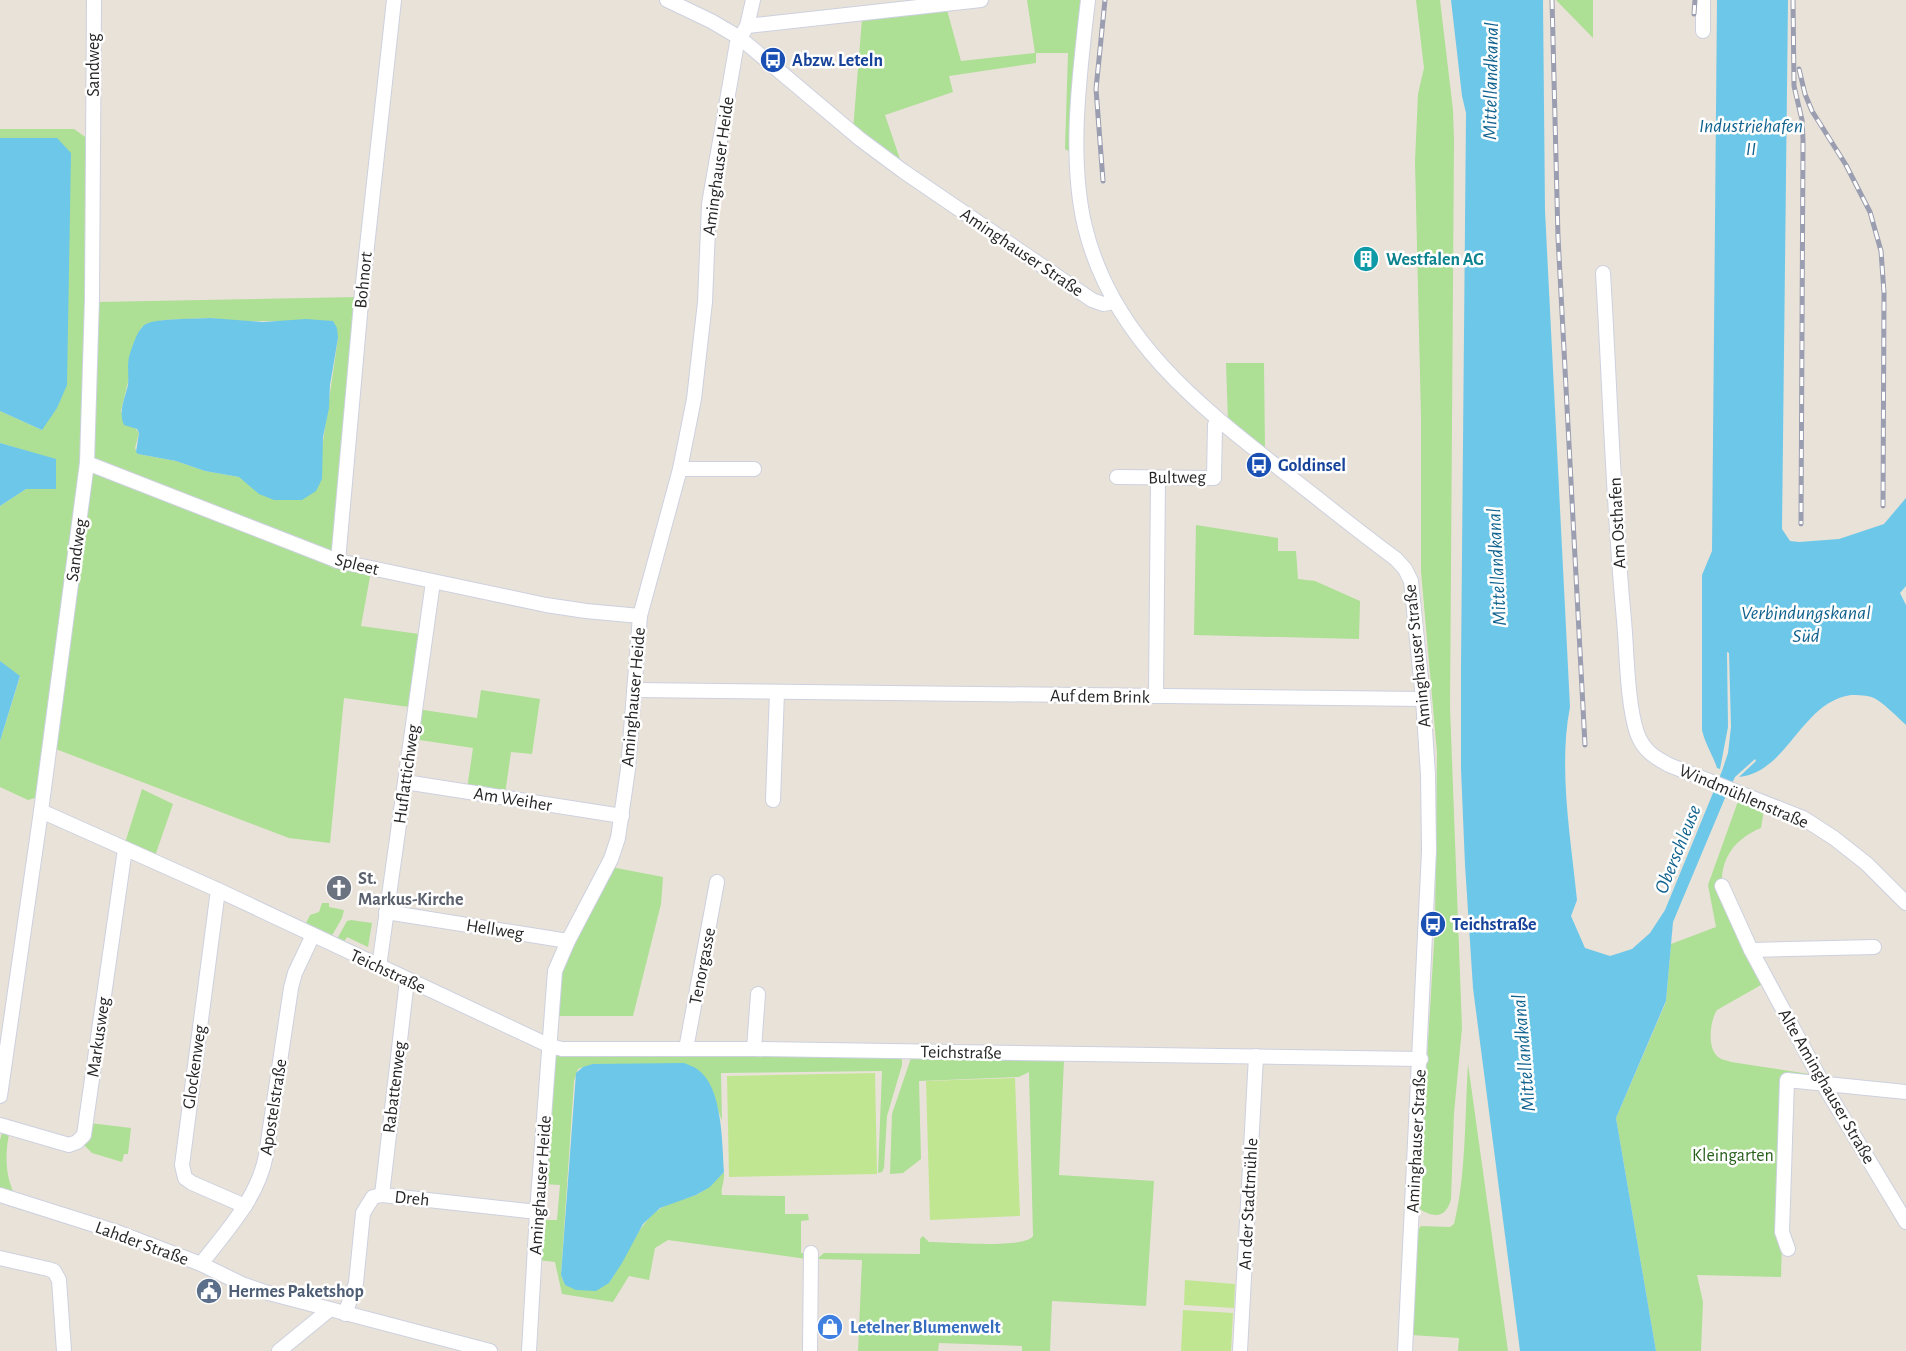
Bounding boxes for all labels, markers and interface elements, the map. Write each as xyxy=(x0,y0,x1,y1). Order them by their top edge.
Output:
water label: Mittellandkanal xyxy=(1480,22,1502,140)
street label: Sandweg xyxy=(85,33,103,97)
bus stop icon: Abzw. Leteln xyxy=(758,45,788,75)
place label: Abzw. Leteln xyxy=(792,52,883,70)
street label: Aminghauser Heide xyxy=(700,96,738,237)
water label: Industriehafen II xyxy=(1699,116,1803,159)
street label: Aminghauser Straße xyxy=(957,205,1086,301)
building icon: Westfalen AG xyxy=(1351,244,1381,274)
street label: Bohnort xyxy=(352,251,376,309)
place label: Westfalen AG xyxy=(1386,251,1484,269)
bus stop icon: Goldinsel xyxy=(1244,450,1274,480)
place label: Goldinsel xyxy=(1278,457,1346,475)
street label: Bultweg xyxy=(1148,468,1206,488)
street label: Am Osthafen xyxy=(1607,477,1629,569)
water label: Mittellandkanal xyxy=(1484,508,1510,626)
street label: Sandweg xyxy=(64,517,90,583)
street label: Spleet xyxy=(333,551,381,579)
street label: Aminghauser Straße xyxy=(1402,583,1434,728)
water label: Verbindungskanal Süd xyxy=(1741,603,1871,646)
street label: Aminghauser Heide xyxy=(619,627,649,768)
street label: Auf dem Brink xyxy=(1050,687,1151,707)
street label: Huflattichweg xyxy=(391,723,423,825)
street label: Windmühlenstraße xyxy=(1676,762,1811,832)
street label: Am Weiher xyxy=(472,785,553,815)
water label: Oberschleuse xyxy=(1651,802,1705,896)
place label: St. Markus-Kirche xyxy=(358,870,463,909)
church icon: St. Markus-Kirche xyxy=(324,873,354,903)
bus stop icon: Teichstraße xyxy=(1418,909,1448,939)
place label: Teichstraße xyxy=(1452,916,1537,934)
street label: Hellweg xyxy=(465,917,525,943)
street label: Tenorgasse xyxy=(687,926,719,1006)
street label: Teichstraße xyxy=(347,947,428,997)
water label: Mittellandkanal xyxy=(1509,993,1539,1112)
street label: Markusweg xyxy=(84,996,114,1078)
street label: Alte Aminghauser Straße xyxy=(1774,1006,1878,1167)
street label: Glockenweg xyxy=(180,1024,210,1110)
street label: Rabattenweg xyxy=(380,1040,410,1134)
street label: Teichstraße xyxy=(920,1043,1002,1063)
street label: Apostelstraße xyxy=(257,1058,291,1157)
street label: Aminghauser Straße xyxy=(1404,1069,1430,1213)
street label: Aminghauser Heide xyxy=(527,1115,555,1255)
street label: An der Stadtmühle xyxy=(1237,1138,1261,1271)
park label: Kleingarten xyxy=(1692,1147,1774,1165)
street label: Dreh xyxy=(394,1188,430,1210)
street label: Lahder Straße xyxy=(93,1219,191,1269)
public building icon: Hermes Paketshop xyxy=(194,1276,224,1306)
place label: Hermes Paketshop xyxy=(228,1283,364,1301)
shop icon: Letelner Blumenwelt xyxy=(815,1312,845,1342)
place label: Letelner Blumenwelt xyxy=(850,1319,1001,1337)

